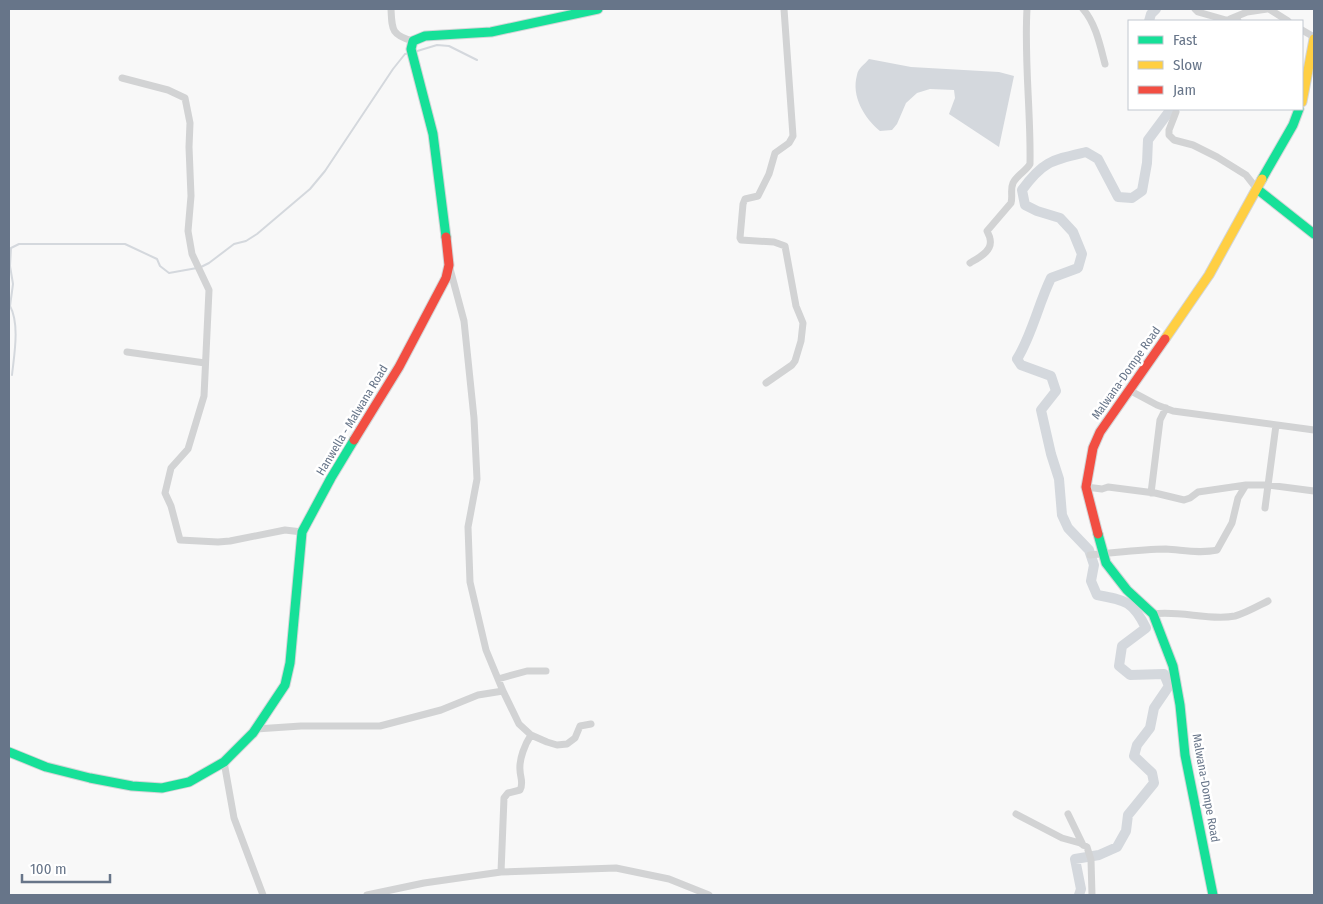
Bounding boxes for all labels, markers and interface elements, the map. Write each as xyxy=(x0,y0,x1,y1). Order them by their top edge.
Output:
legend xyxy=(1128,20,1303,110)
text: Fast xyxy=(1173,31,1197,49)
text: Slow xyxy=(1173,56,1202,74)
text: Jam xyxy=(1173,81,1196,99)
street label: Malwana-Dompe Road xyxy=(1089,324,1163,422)
street label: Hanwella - Malwana Road xyxy=(313,362,391,478)
street label: Malwana-Dompe Road xyxy=(1190,733,1222,843)
scale bar xyxy=(22,852,110,884)
text: 100 m xyxy=(30,860,67,878)

